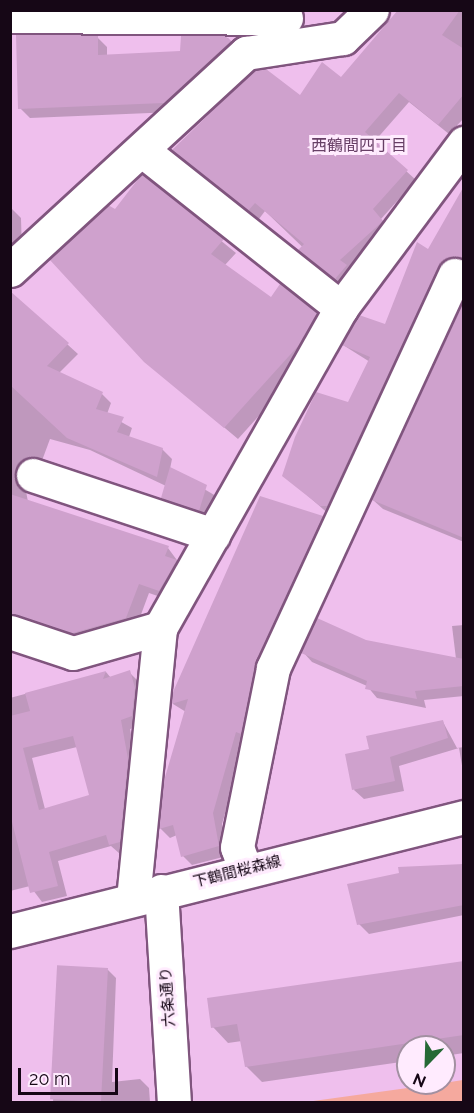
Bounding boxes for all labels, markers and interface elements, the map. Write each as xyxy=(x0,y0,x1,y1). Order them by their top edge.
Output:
district label: 西鶴間四丁目 xyxy=(311,136,407,156)
street label: 下鶴間桜森線 xyxy=(191,852,283,892)
street label: 六条通り xyxy=(157,966,179,1028)
north arrow xyxy=(396,1035,456,1095)
scale bar xyxy=(21,1056,122,1094)
text: 20 m xyxy=(29,1068,71,1089)
text: N xyxy=(410,1069,429,1091)

